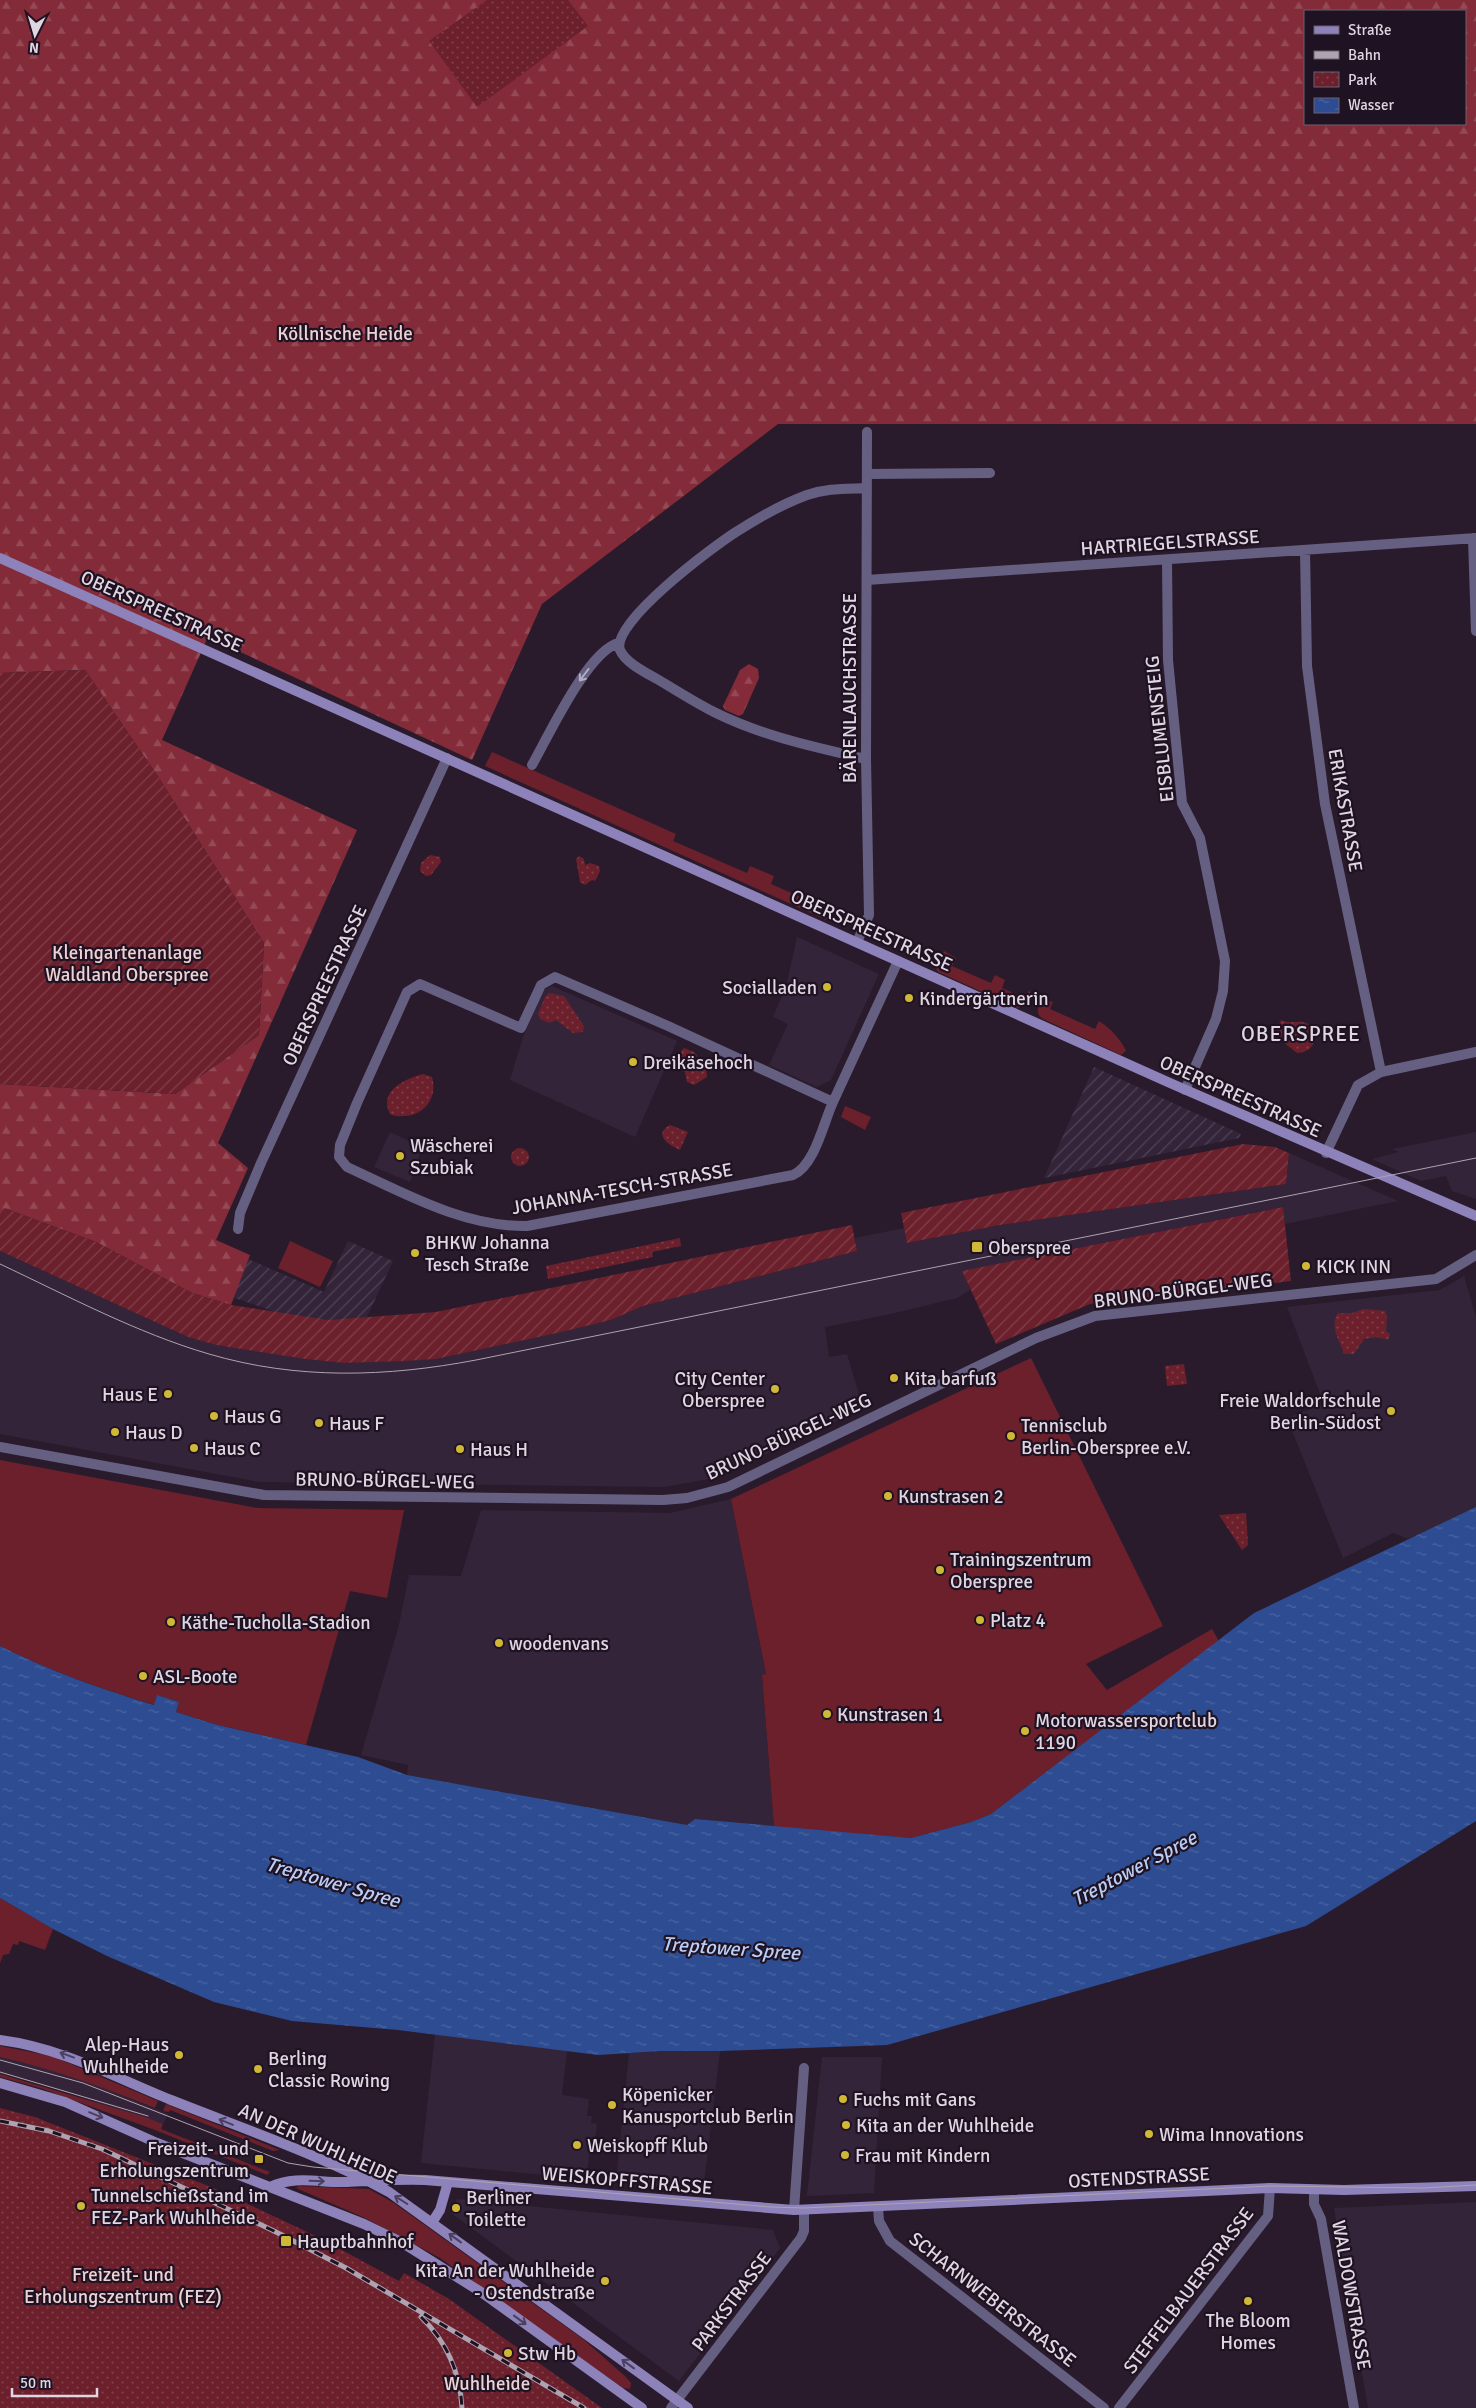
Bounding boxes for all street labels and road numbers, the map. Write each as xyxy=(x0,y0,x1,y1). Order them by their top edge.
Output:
street label: HARTRIEGELSTRASSE xyxy=(1080,525,1260,561)
street label: OBERSPREESTRASSE xyxy=(77,565,246,658)
street label: BÄRENLAUCHSTRASSE xyxy=(838,593,862,783)
street label: EISBLUMENSTEIG xyxy=(1140,654,1180,803)
street label: ERIKASTRASSE xyxy=(1322,747,1368,874)
street label: OBERSPREESTRASSE xyxy=(787,884,956,977)
street label: OBERSPREESTRASSE xyxy=(277,901,373,1070)
street label: OBERSPREESTRASSE xyxy=(1156,1050,1325,1143)
street label: JOHANNA-TESCH-STRASSE xyxy=(510,1158,735,1220)
street label: BRUNO-BÜRGEL-WEG xyxy=(1092,1268,1274,1314)
street label: BRUNO-BÜRGEL-WEG xyxy=(702,1388,875,1486)
street label: BRUNO-BÜRGEL-WEG xyxy=(295,1467,475,1495)
street label: AN DER WUHLHEIDE xyxy=(235,2098,401,2190)
street label: WEISKOPFFSTRASSE xyxy=(540,2162,713,2200)
street label: OSTENDSTRASSE xyxy=(1067,2162,1211,2194)
street label: STEFFELBAUERSTRASSE xyxy=(1118,2203,1259,2379)
street label: WALDOWSTRASSE xyxy=(1326,2218,1376,2372)
street label: SCHARNWEBERSTRASSE xyxy=(904,2227,1081,2373)
street label: PARKSTRASSE xyxy=(687,2247,777,2356)

